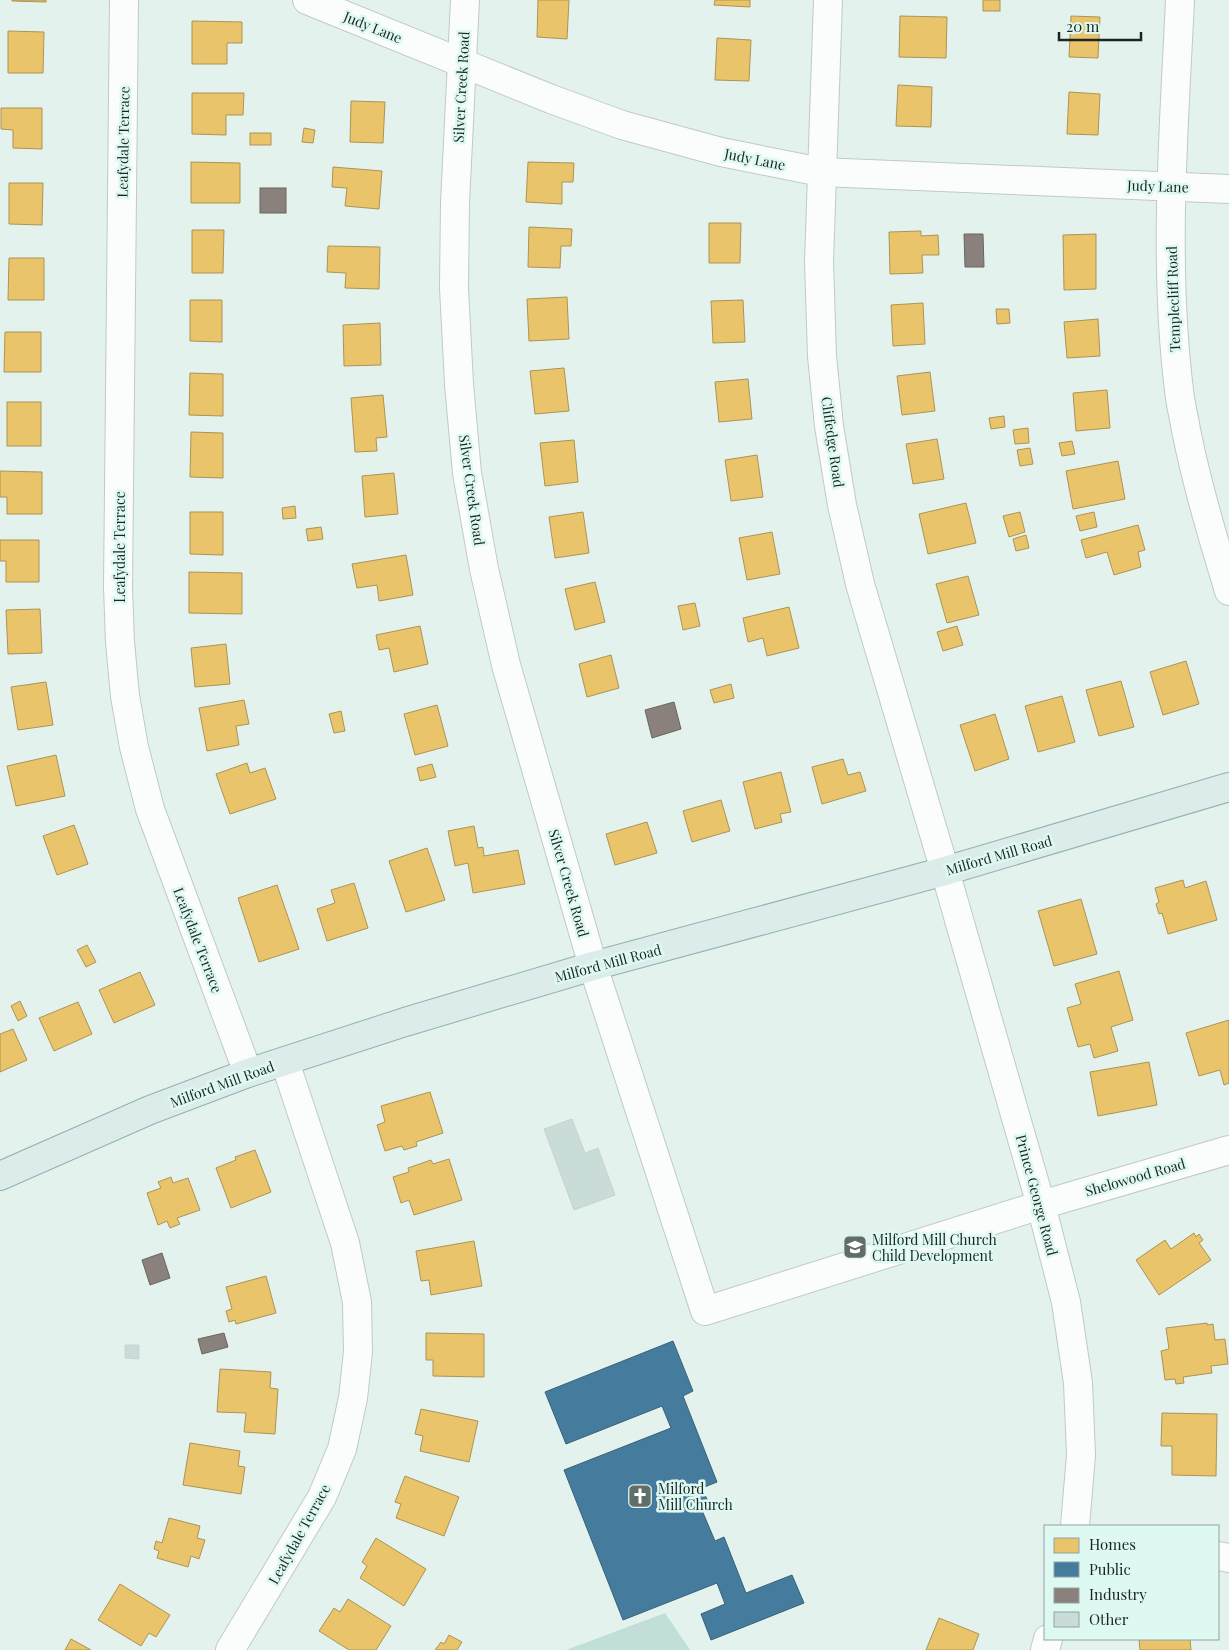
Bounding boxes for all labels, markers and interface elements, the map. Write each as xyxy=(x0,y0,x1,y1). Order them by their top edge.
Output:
street label: Judy Lane xyxy=(340,6,405,47)
scale bar xyxy=(1059,10,1142,42)
text: 20 m xyxy=(1066,16,1100,36)
street label: Silver Creek Road xyxy=(449,31,473,143)
street label: Leafydale Terrace xyxy=(113,86,133,198)
street label: Judy Lane xyxy=(722,144,787,174)
street label: Judy Lane xyxy=(1126,175,1189,197)
street label: Templecliff Road xyxy=(1162,246,1184,352)
street label: Cliffedge Road xyxy=(817,395,849,489)
street label: Silver Creek Road xyxy=(455,433,489,547)
street label: Leafydale Terrace xyxy=(110,491,129,603)
street label: Silver Creek Road xyxy=(544,827,594,939)
street label: Milford Mill Road xyxy=(944,831,1054,879)
street label: Leafydale Terrace xyxy=(169,885,227,995)
street label: Milford Mill Road xyxy=(553,940,663,986)
street label: Milford Mill Road xyxy=(167,1056,277,1112)
street label: Prince George Road xyxy=(1012,1132,1062,1258)
street label: Shelowood Road xyxy=(1082,1154,1188,1200)
place label: Milford Mill Church Child Development xyxy=(872,1230,997,1265)
school or university icon: Milford Mill Church Child Development xyxy=(842,1234,868,1260)
place label: Milford Mill Church xyxy=(658,1479,734,1514)
street label: Leafydale Terrace xyxy=(264,1481,334,1587)
church icon: Milford Mill Church xyxy=(627,1483,653,1509)
legend xyxy=(1044,1525,1219,1640)
text: Homes xyxy=(1089,1534,1136,1554)
text: Public xyxy=(1089,1559,1131,1579)
text: Industry xyxy=(1089,1584,1147,1604)
text: Other xyxy=(1089,1609,1129,1629)

